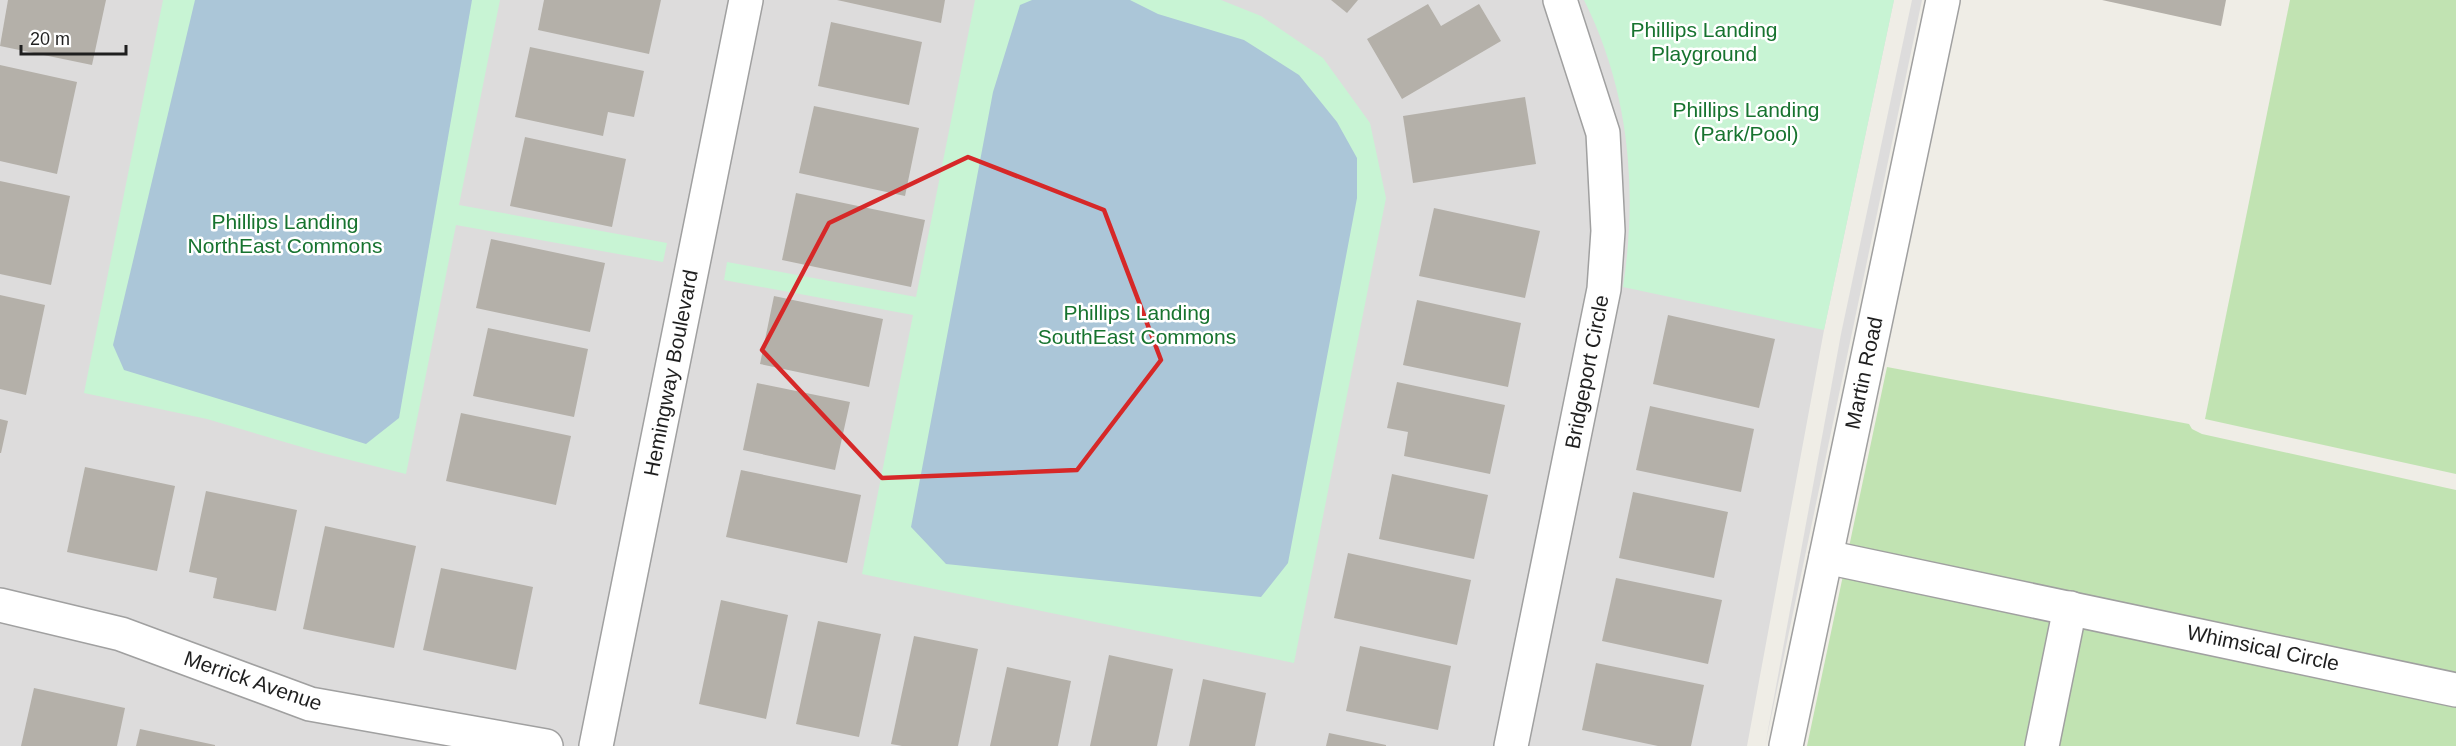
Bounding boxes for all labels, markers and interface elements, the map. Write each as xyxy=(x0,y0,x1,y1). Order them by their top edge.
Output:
scale bar xyxy=(21,18,126,56)
park label: Phillips Landing Playground xyxy=(1630,18,1778,65)
text: 20 m xyxy=(30,29,70,49)
park label: Phillips Landing (Park/Pool) xyxy=(1672,98,1820,145)
park label: Phillips Landing NorthEast Commons xyxy=(188,210,382,257)
street label: Hemingway Boulevard xyxy=(639,268,702,478)
street label: Bridgeport Circle xyxy=(1560,293,1613,451)
park label: Phillips Landing SouthEast Commons xyxy=(1038,301,1236,348)
street label: Martin Road xyxy=(1840,315,1887,431)
street label: Whimsical Circle xyxy=(2185,620,2341,675)
street label: Merrick Avenue xyxy=(181,646,325,715)

